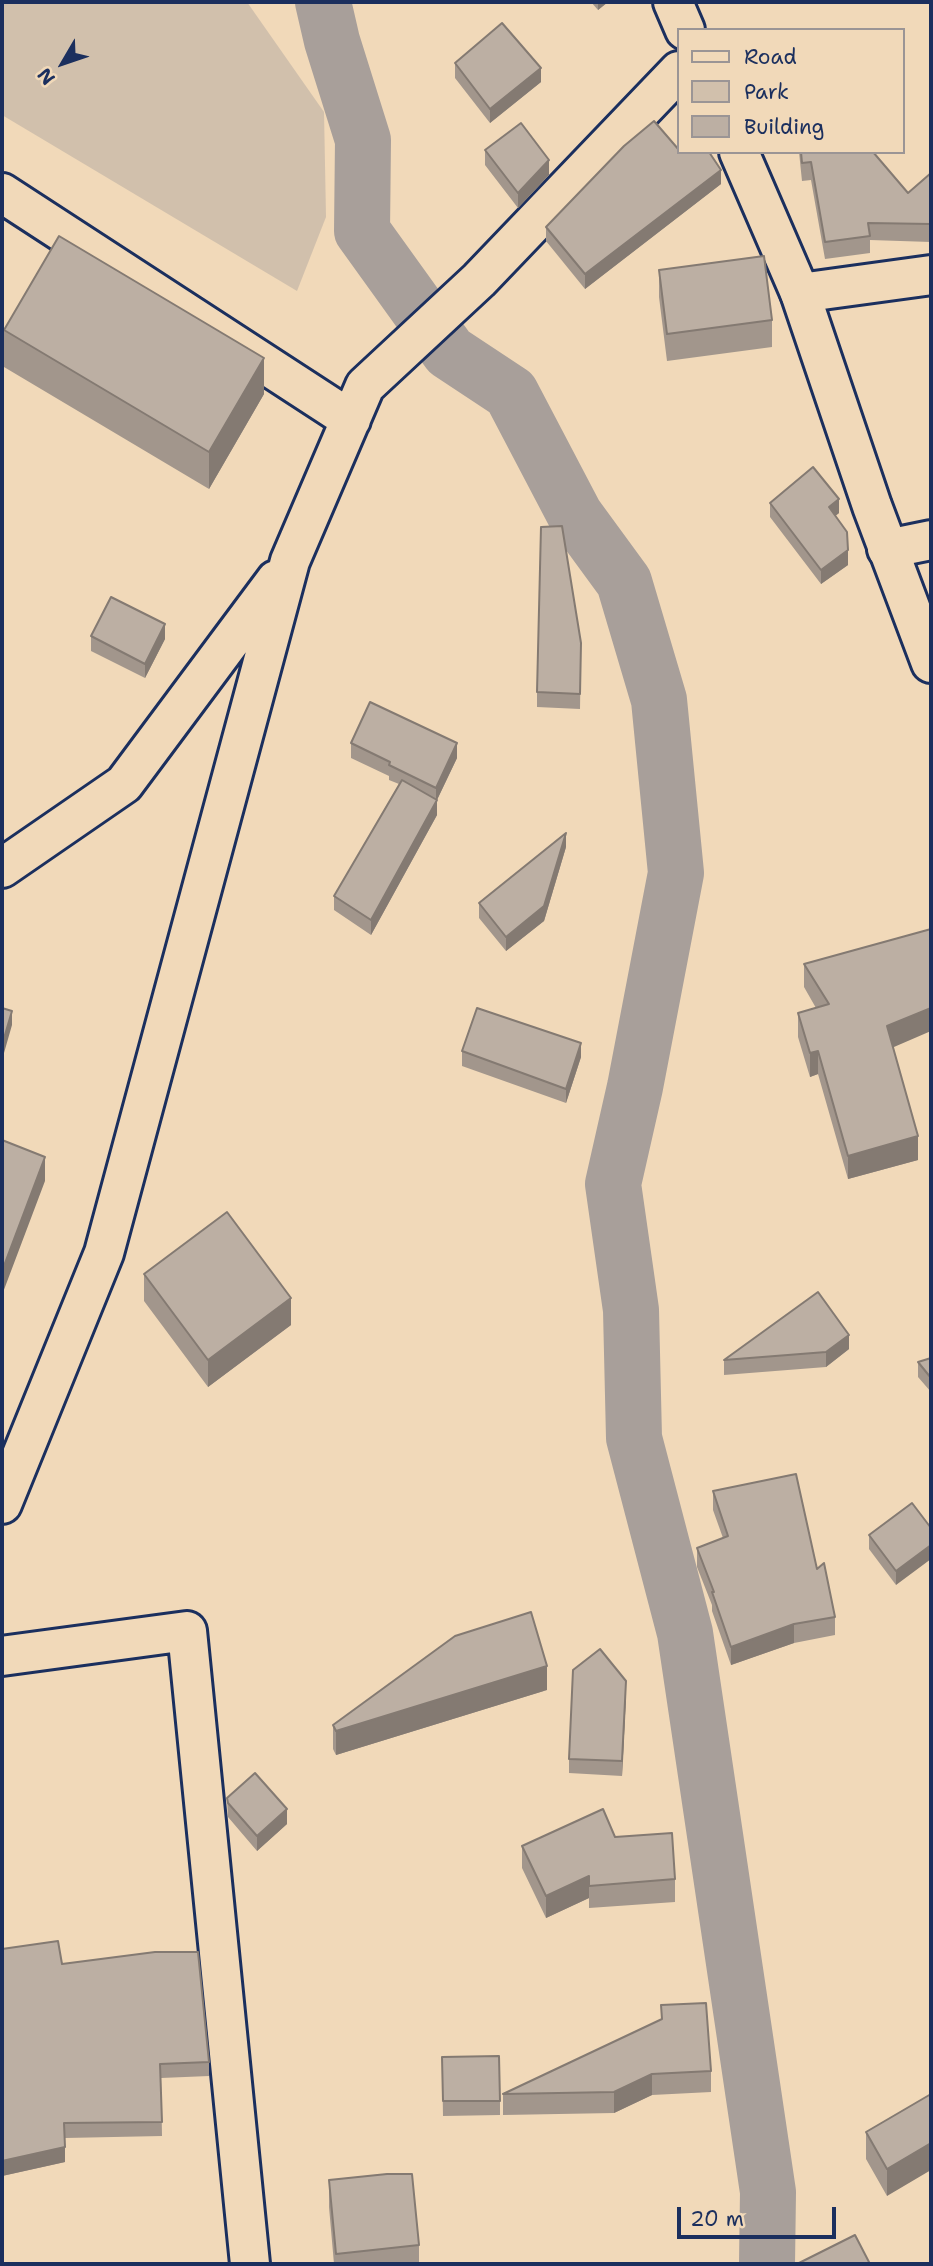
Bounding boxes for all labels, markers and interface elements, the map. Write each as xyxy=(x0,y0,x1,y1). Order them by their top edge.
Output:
north arrow xyxy=(28,28,98,98)
legend xyxy=(678,28,905,154)
text: Road xyxy=(744,43,797,71)
text: N xyxy=(32,63,61,90)
text: Park xyxy=(744,78,789,106)
text: Building xyxy=(744,113,824,141)
scale bar xyxy=(681,2192,840,2236)
text: 20 m xyxy=(690,2205,744,2233)

